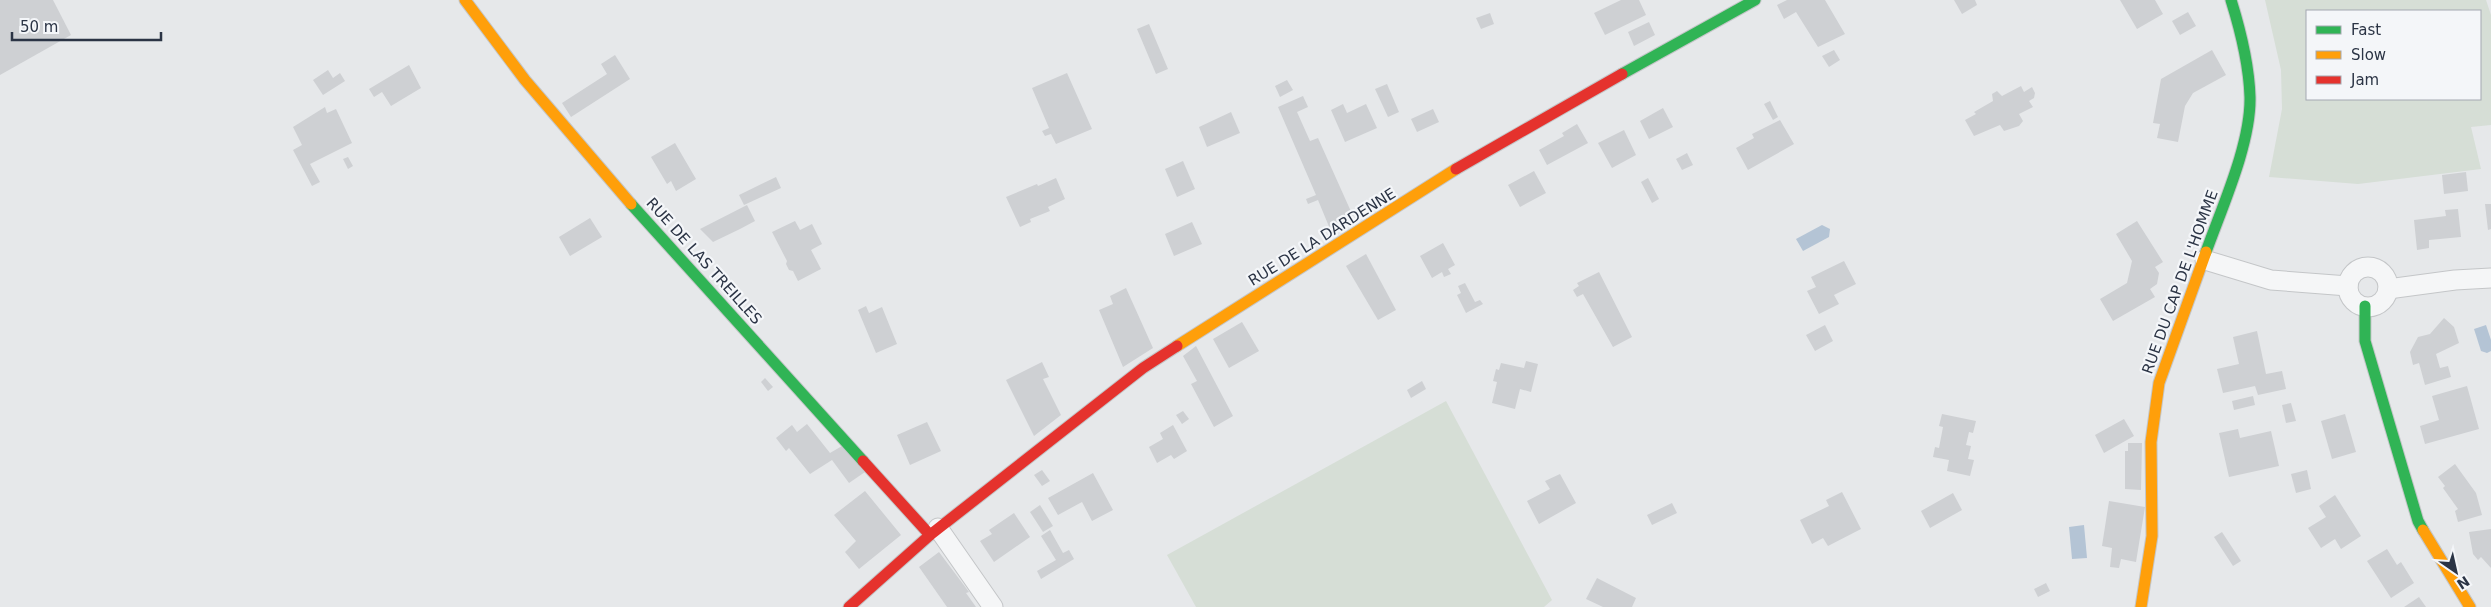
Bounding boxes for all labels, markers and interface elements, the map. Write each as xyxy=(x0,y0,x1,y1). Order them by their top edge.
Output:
scale bar xyxy=(12,10,161,42)
legend xyxy=(2306,10,2481,100)
text: 50 m xyxy=(20,18,58,36)
text: Fast xyxy=(2351,21,2381,39)
text: Slow xyxy=(2351,46,2386,64)
text: Jam xyxy=(2350,71,2379,89)
street label: RUE DE LA DARDENNE xyxy=(1245,184,1399,290)
street label: RUE DU CAP DE L'HOMME xyxy=(2138,188,2222,376)
street label: RUE DE LAS TREILLES xyxy=(642,194,766,328)
north arrow xyxy=(2431,547,2481,597)
text: N xyxy=(2454,573,2473,593)

